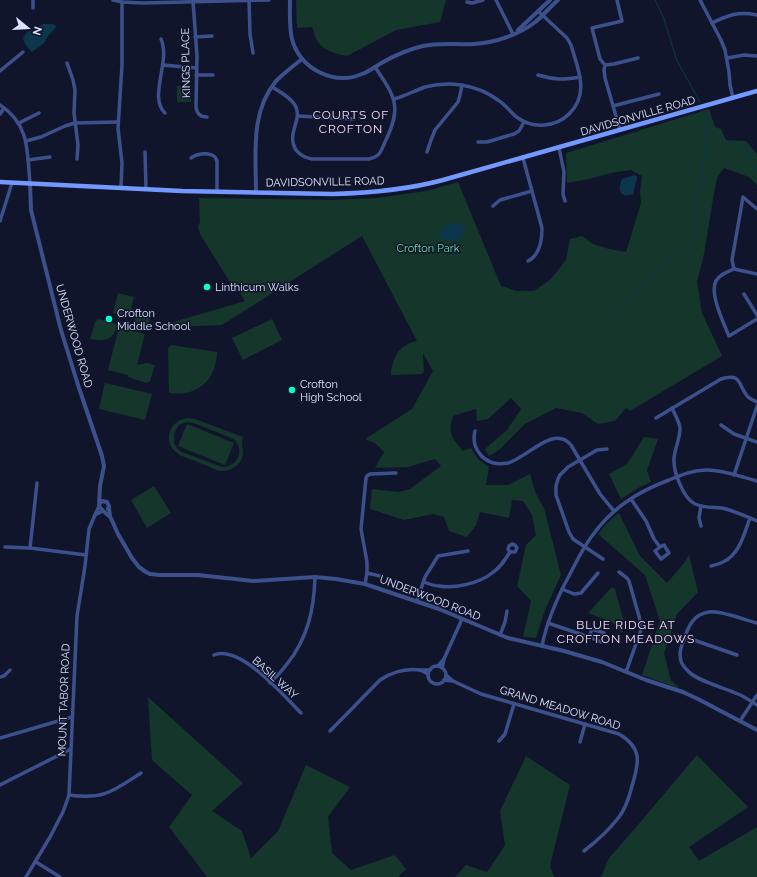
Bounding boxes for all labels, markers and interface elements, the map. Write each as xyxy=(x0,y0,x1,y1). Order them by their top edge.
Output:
north arrow xyxy=(8,8,48,48)
text: N xyxy=(30,25,45,37)
street label: KINGS PLACE xyxy=(179,27,193,98)
street label: DAVIDSONVILLE ROAD xyxy=(579,93,697,139)
district label: COURTS OF CROFTON xyxy=(313,108,389,136)
street label: DAVIDSONVILLE ROAD xyxy=(265,174,385,190)
park label: Crofton Park xyxy=(396,242,460,255)
place label: Linthicum Walks xyxy=(215,281,299,294)
marker: Linthicum Walks xyxy=(202,282,212,292)
street label: UNDERWOOD ROAD xyxy=(53,283,95,389)
place label: Crofton Middle School xyxy=(117,307,190,333)
marker: Crofton Middle School xyxy=(104,314,114,324)
place label: Crofton High School xyxy=(300,378,362,404)
marker: Crofton High School xyxy=(287,385,297,395)
street label: UNDERWOOD ROAD xyxy=(378,573,482,623)
district label: BLUE RIDGE AT CROFTON MEADOWS xyxy=(557,618,695,646)
street label: MOUNT TABOR ROAD xyxy=(56,643,72,757)
street label: BASIL WAY xyxy=(249,654,301,702)
street label: GRAND MEADOW ROAD xyxy=(498,683,622,733)

